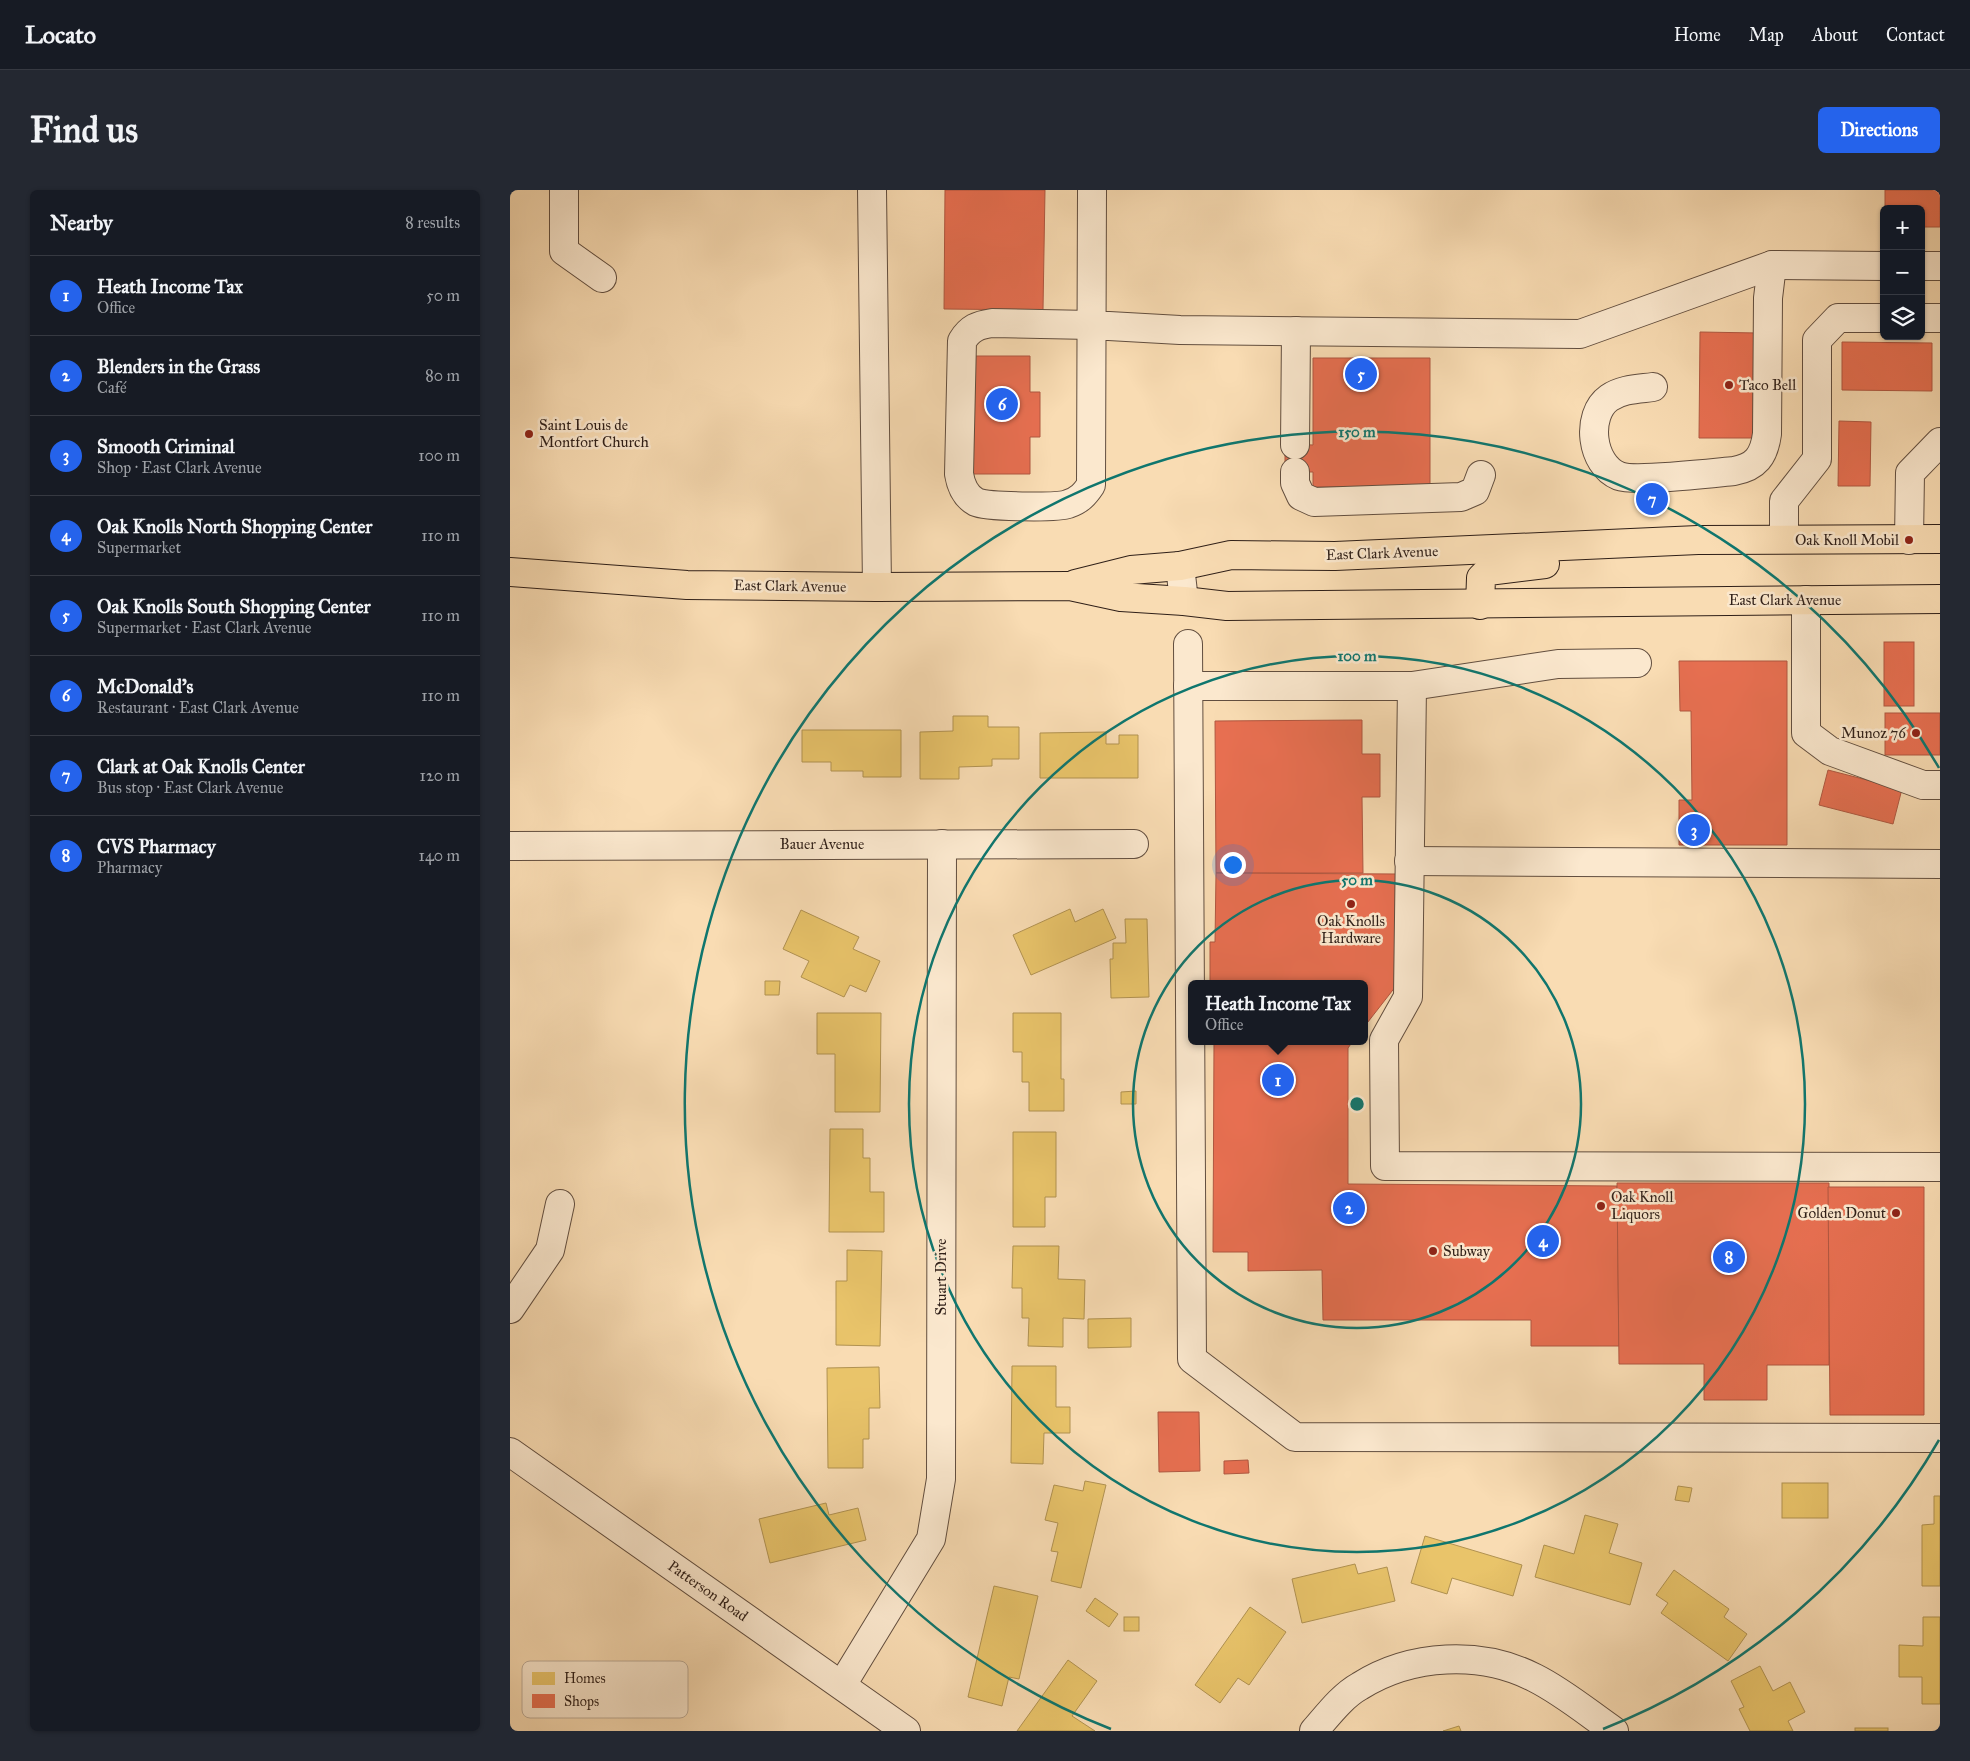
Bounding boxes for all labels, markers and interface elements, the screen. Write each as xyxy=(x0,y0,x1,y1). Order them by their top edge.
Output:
text: Locato xyxy=(25,20,96,50)
text: Home xyxy=(1674,24,1721,46)
text: Map xyxy=(1749,24,1784,46)
text: About xyxy=(1812,24,1858,46)
text: Contact xyxy=(1886,24,1945,46)
button: Directions xyxy=(1818,107,1940,153)
text: Find us xyxy=(30,109,138,152)
map controls xyxy=(1880,205,1925,340)
button: + xyxy=(1880,205,1925,250)
text: Nearby xyxy=(50,210,113,236)
text: 8 results xyxy=(405,213,460,232)
button: − xyxy=(1880,250,1925,295)
text: Heath Income Tax xyxy=(97,275,243,298)
text: 1 xyxy=(63,286,69,305)
text: 50 m xyxy=(426,286,460,305)
button: layers xyxy=(1880,295,1925,340)
text: Office xyxy=(97,298,135,317)
text: Blenders in the Grass xyxy=(97,355,260,378)
pin: 5 xyxy=(1345,355,1377,393)
text: 2 xyxy=(62,366,70,385)
text: 80 m xyxy=(425,366,460,385)
place label: Taco Bell xyxy=(1739,376,1797,394)
text: Café xyxy=(97,378,127,397)
marker: Taco Bell xyxy=(1723,379,1735,391)
pin: 6 xyxy=(986,385,1018,423)
place label: Saint Louis de Montfort Church xyxy=(539,416,649,451)
text: 150 m xyxy=(1338,423,1376,441)
marker: Saint Louis de Montfort Church xyxy=(523,428,535,440)
text: Smooth Criminal xyxy=(97,435,235,458)
text: 3 xyxy=(63,446,69,465)
text: 100 m xyxy=(418,446,460,465)
text: Shop · East Clark Avenue xyxy=(97,458,262,477)
pin: 7 xyxy=(1636,480,1668,518)
text: Oak Knolls North Shopping Center xyxy=(97,515,373,538)
text: 4 xyxy=(62,526,70,545)
text: 110 m xyxy=(421,526,460,545)
place label: Oak Knoll Mobil xyxy=(1795,531,1900,549)
marker: Oak Knoll Mobil xyxy=(1903,534,1915,546)
text: Supermarket xyxy=(97,538,181,557)
street label: East Clark Avenue xyxy=(1325,542,1439,564)
street label: East Clark Avenue xyxy=(734,576,846,596)
street label: East Clark Avenue xyxy=(1729,591,1841,609)
text: Oak Knolls South Shopping Center xyxy=(97,595,371,618)
text: 5 xyxy=(62,606,70,625)
text: 110 m xyxy=(421,606,460,625)
text: Supermarket · East Clark Avenue xyxy=(97,618,311,637)
text: 100 m xyxy=(1337,647,1377,665)
text: McDonald's xyxy=(97,675,193,698)
text: 6 xyxy=(62,686,70,705)
text: 110 m xyxy=(421,686,460,705)
text: Restaurant · East Clark Avenue xyxy=(97,698,299,717)
place label: Munoz 76 xyxy=(1841,724,1907,742)
marker: Munoz 76 xyxy=(1910,727,1922,739)
text: Clark at Oak Knolls Center xyxy=(97,755,305,778)
text: 7 xyxy=(62,766,70,785)
text: 120 m xyxy=(420,766,460,785)
text: Bus stop · East Clark Avenue xyxy=(97,778,283,797)
pin: 3 xyxy=(1678,811,1710,849)
text: CVS Pharmacy xyxy=(97,835,216,858)
street label: Bauer Avenue xyxy=(780,835,864,853)
text: 8 xyxy=(62,846,70,865)
text: 140 m xyxy=(419,846,460,865)
your location xyxy=(1220,852,1246,878)
text: Pharmacy xyxy=(97,858,162,877)
text: 50 m xyxy=(1341,871,1373,889)
marker: Oak Knolls Hardware xyxy=(1345,898,1357,910)
place label: Oak Knolls Hardware xyxy=(1317,912,1385,947)
popup xyxy=(1188,980,1368,1045)
text: Heath Income Tax xyxy=(1205,992,1351,1015)
text: Office xyxy=(1205,1015,1243,1034)
pin: 1 xyxy=(1262,1061,1294,1099)
centre of rings xyxy=(1348,1095,1366,1113)
place label: Oak Knoll Liquors xyxy=(1611,1188,1674,1224)
pin: 2 xyxy=(1333,1189,1365,1227)
marker: Oak Knoll Liquors xyxy=(1595,1200,1607,1212)
place label: Golden Donut xyxy=(1797,1204,1887,1222)
marker: Golden Donut xyxy=(1890,1207,1902,1219)
pin: 4 xyxy=(1527,1222,1559,1260)
street label: Stuart Drive xyxy=(932,1238,950,1316)
pin: 8 xyxy=(1713,1238,1745,1276)
place label: Subway xyxy=(1443,1242,1491,1260)
marker: Subway xyxy=(1427,1245,1439,1257)
street label: Patterson Road xyxy=(664,1557,752,1625)
legend xyxy=(522,1661,688,1718)
text: Homes xyxy=(564,1670,606,1687)
text: Shops xyxy=(564,1693,599,1710)

